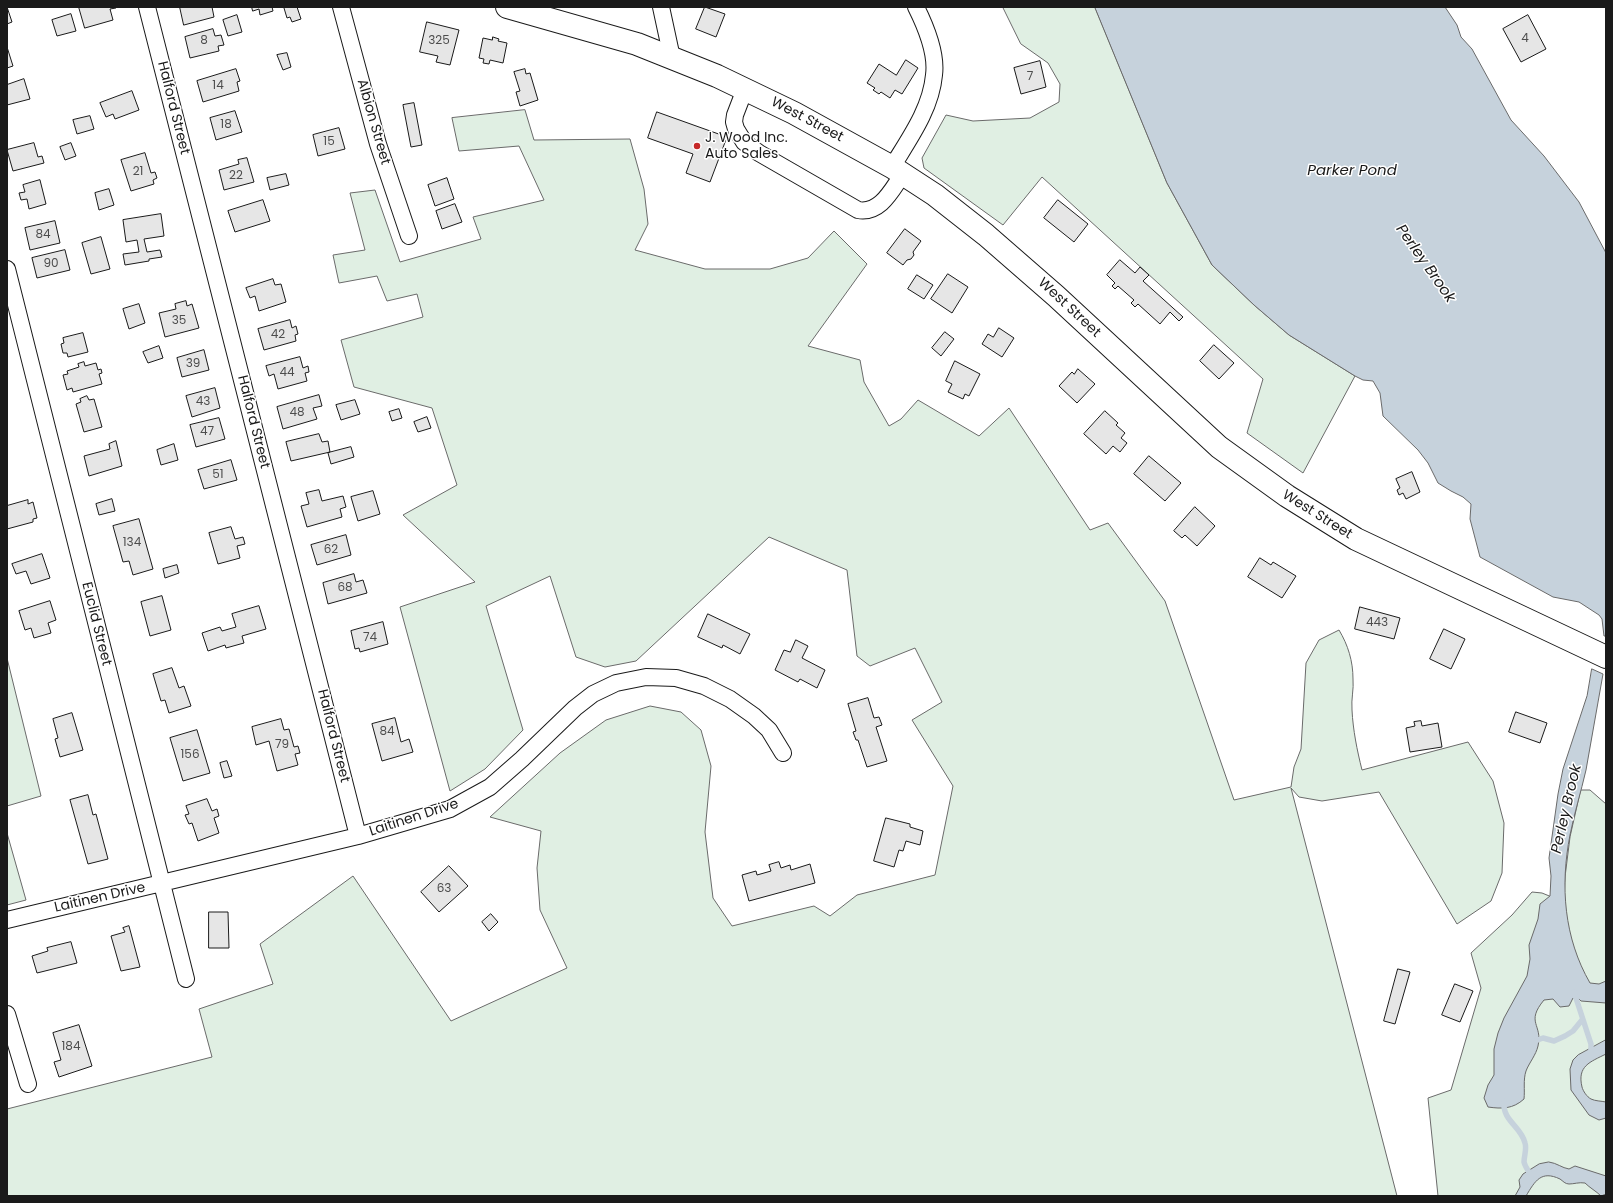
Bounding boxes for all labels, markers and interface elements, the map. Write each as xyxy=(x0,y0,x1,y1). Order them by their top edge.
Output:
house number: 4 xyxy=(1521,32,1529,46)
house number: 8 xyxy=(200,34,208,48)
house number: 325 xyxy=(428,34,450,48)
street label: Halford Street xyxy=(153,60,193,156)
house number: 7 xyxy=(1027,70,1033,84)
street label: Albion Street xyxy=(353,77,393,167)
house number: 14 xyxy=(212,79,224,93)
street label: West Street xyxy=(768,94,846,146)
house number: 18 xyxy=(220,118,232,132)
place label: J. Wood Inc. Auto Sales xyxy=(705,130,788,162)
house number: 15 xyxy=(323,135,335,149)
marker: J. Wood Inc. Auto Sales xyxy=(692,141,702,151)
water label: Parker Pond xyxy=(1307,162,1397,180)
house number: 21 xyxy=(133,165,143,179)
house number: 22 xyxy=(229,169,243,183)
water label: Perley Brook xyxy=(1391,221,1459,307)
house number: 84 xyxy=(35,228,51,242)
house number: 90 xyxy=(43,257,59,271)
street label: West Street xyxy=(1034,275,1104,341)
house number: 35 xyxy=(172,314,186,328)
house number: 42 xyxy=(271,328,285,342)
house number: 39 xyxy=(186,357,200,371)
house number: 44 xyxy=(279,366,295,380)
street label: Halford Street xyxy=(233,374,273,470)
house number: 43 xyxy=(196,395,210,409)
house number: 48 xyxy=(289,406,305,420)
house number: 47 xyxy=(200,425,214,439)
house number: 51 xyxy=(212,468,224,482)
street label: West Street xyxy=(1279,487,1355,543)
house number: 134 xyxy=(123,536,141,550)
house number: 62 xyxy=(324,543,338,557)
street label: Euclid Street xyxy=(77,580,115,668)
house number: 68 xyxy=(337,581,353,595)
house number: 443 xyxy=(1366,616,1388,630)
house number: 74 xyxy=(363,631,377,645)
street label: Halford Street xyxy=(313,688,353,784)
house number: 84 xyxy=(379,725,395,739)
house number: 79 xyxy=(275,738,289,752)
house number: 156 xyxy=(181,748,199,762)
water label: Perley Brook xyxy=(1548,763,1586,855)
street label: Laitinen Drive xyxy=(367,796,461,840)
street label: Laitinen Drive xyxy=(53,879,147,917)
house number: 63 xyxy=(437,882,451,896)
house number: 184 xyxy=(62,1040,80,1054)

